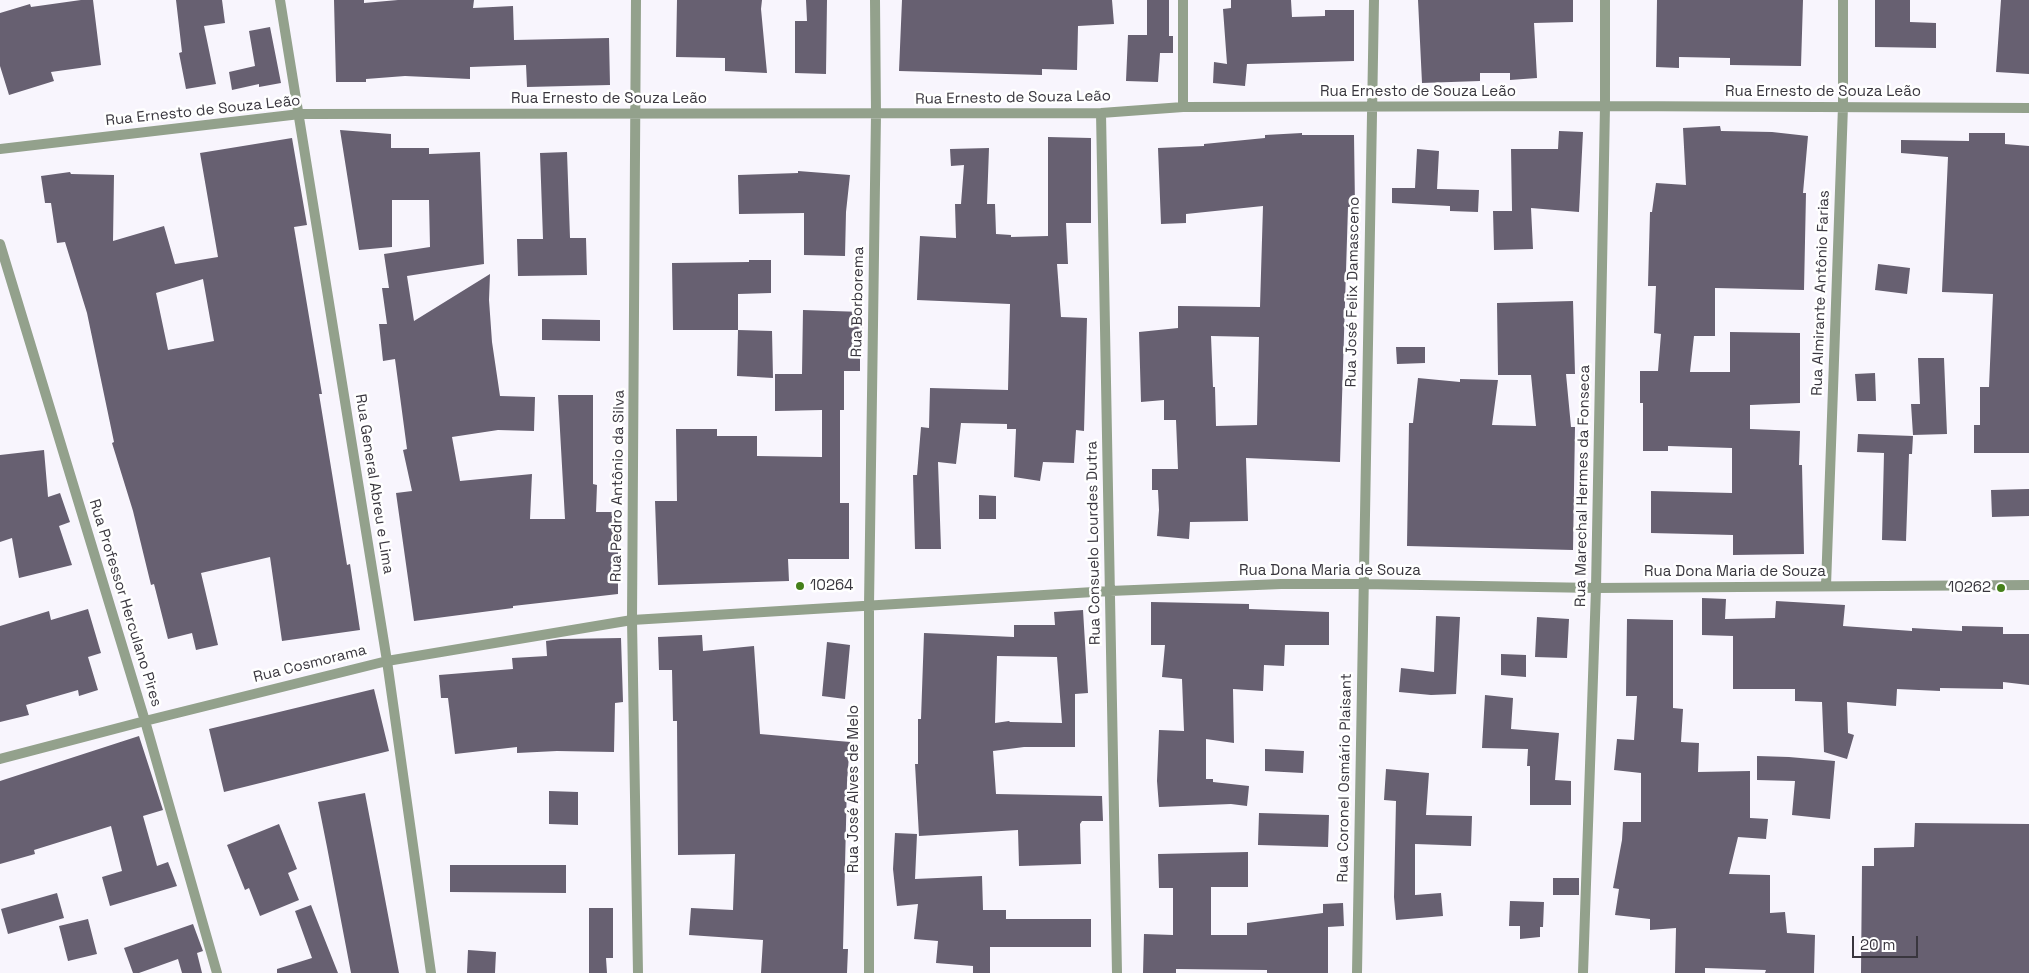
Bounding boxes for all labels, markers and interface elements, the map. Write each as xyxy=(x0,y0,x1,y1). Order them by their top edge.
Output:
street label: Rua Ernesto de Souza Leão xyxy=(1320,83,1516,101)
street label: Rua Ernesto de Souza Leão xyxy=(1725,83,1921,101)
street label: Rua Ernesto de Souza Leão xyxy=(915,87,1111,109)
street label: Rua Ernesto de Souza Leão xyxy=(511,90,707,108)
street label: Rua Ernesto de Souza Leão xyxy=(105,92,301,130)
street label: Rua Almirante Antônio Farias xyxy=(1808,190,1834,396)
street label: Rua José Felix Damasceno xyxy=(1342,196,1364,388)
street label: Rua Borborema xyxy=(848,247,868,357)
street label: Rua Marechal Hermes da Fonseca xyxy=(1572,365,1594,607)
street label: Rua Pedro Antônio da Silva xyxy=(607,390,629,582)
street label: Rua General Abreu e Lima xyxy=(351,393,397,575)
street label: Rua Consuelo Lourdes Dutra xyxy=(1083,441,1105,645)
street label: Rua Professor Herculano Pires xyxy=(85,497,165,709)
street label: Rua Dona Maria de Souza xyxy=(1239,562,1421,580)
street label: Rua Dona Maria de Souza xyxy=(1644,563,1826,581)
place label: 10264 xyxy=(810,577,853,595)
place label: 10262 xyxy=(1948,579,1991,597)
marker: 10264 xyxy=(794,580,806,592)
marker: 10262 xyxy=(1995,582,2007,594)
street label: Rua Cosmorama xyxy=(252,641,368,687)
street label: Rua Coronel Osmário Plaisant xyxy=(1334,673,1356,883)
street label: Rua José Alves de Melo xyxy=(845,705,863,873)
scale bar xyxy=(1854,926,1920,958)
text: 20 m xyxy=(1860,935,1895,954)

